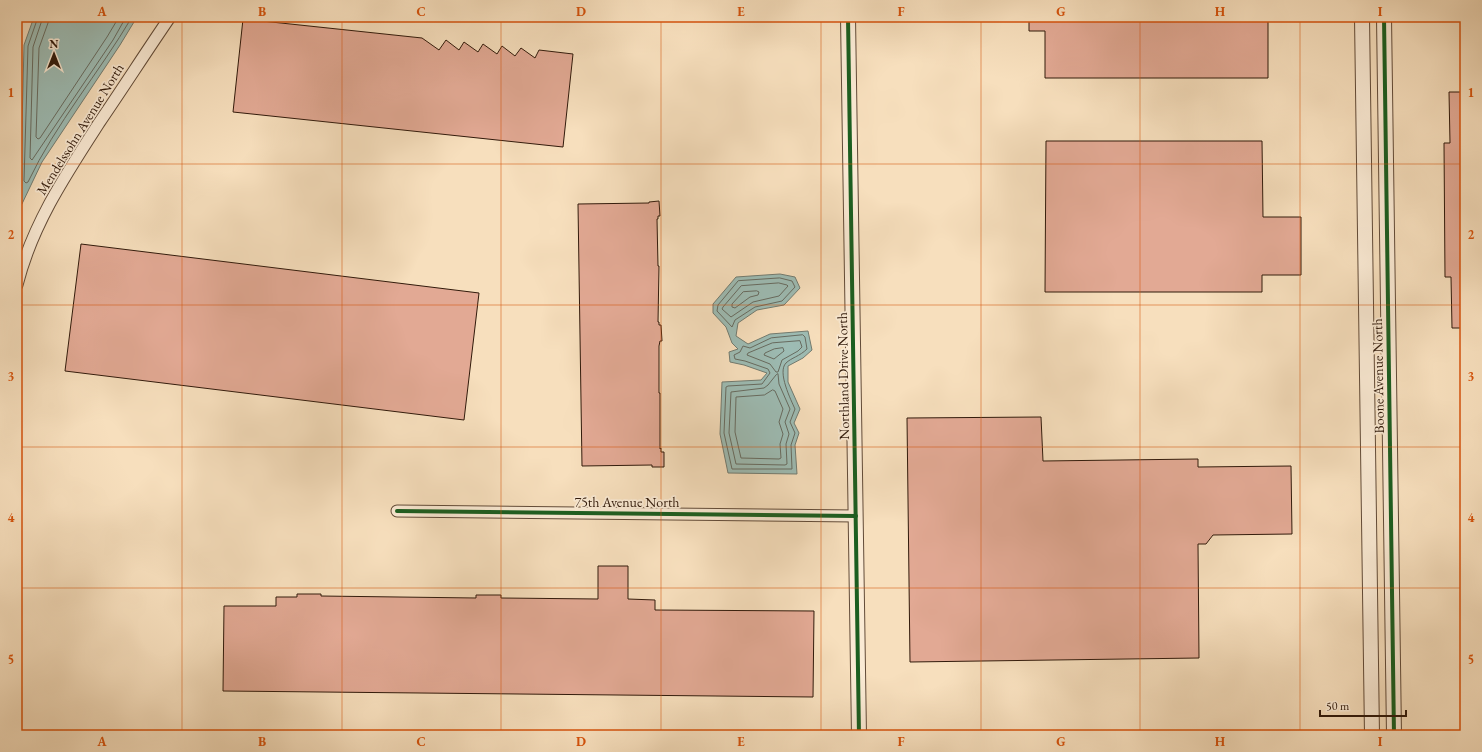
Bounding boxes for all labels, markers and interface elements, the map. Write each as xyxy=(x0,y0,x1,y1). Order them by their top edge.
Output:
text: A xyxy=(96,3,107,20)
text: B xyxy=(258,3,266,20)
text: C xyxy=(416,3,426,20)
text: D xyxy=(576,3,586,20)
text: E xyxy=(737,3,745,20)
text: F xyxy=(897,3,905,20)
text: G xyxy=(1056,3,1066,20)
text: H xyxy=(1215,3,1226,20)
text: I xyxy=(1378,3,1383,20)
north arrow xyxy=(34,34,74,74)
text: N xyxy=(50,37,59,51)
street label: Mendelssohn Avenue North xyxy=(32,60,128,198)
text: 1 xyxy=(8,84,15,101)
text: 1 xyxy=(1468,84,1475,101)
text: 2 xyxy=(8,226,15,243)
text: 2 xyxy=(1468,226,1475,243)
street label: Northland Drive North xyxy=(833,312,853,440)
street label: Boone Avenue North xyxy=(1368,318,1388,434)
text: 3 xyxy=(8,368,15,385)
text: 3 xyxy=(1468,368,1475,385)
street label: 75th Avenue North xyxy=(574,493,680,511)
text: 4 xyxy=(8,509,15,526)
text: 4 xyxy=(1468,509,1475,526)
text: 5 xyxy=(8,651,14,668)
text: 5 xyxy=(1468,651,1474,668)
scale bar xyxy=(1320,692,1406,718)
text: 50 m xyxy=(1326,698,1350,714)
text: A xyxy=(96,733,107,750)
text: B xyxy=(258,733,266,750)
text: C xyxy=(416,733,426,750)
text: D xyxy=(576,733,586,750)
text: E xyxy=(737,733,745,750)
text: F xyxy=(897,733,905,750)
text: G xyxy=(1056,733,1066,750)
text: H xyxy=(1215,733,1226,750)
text: I xyxy=(1378,733,1383,750)

